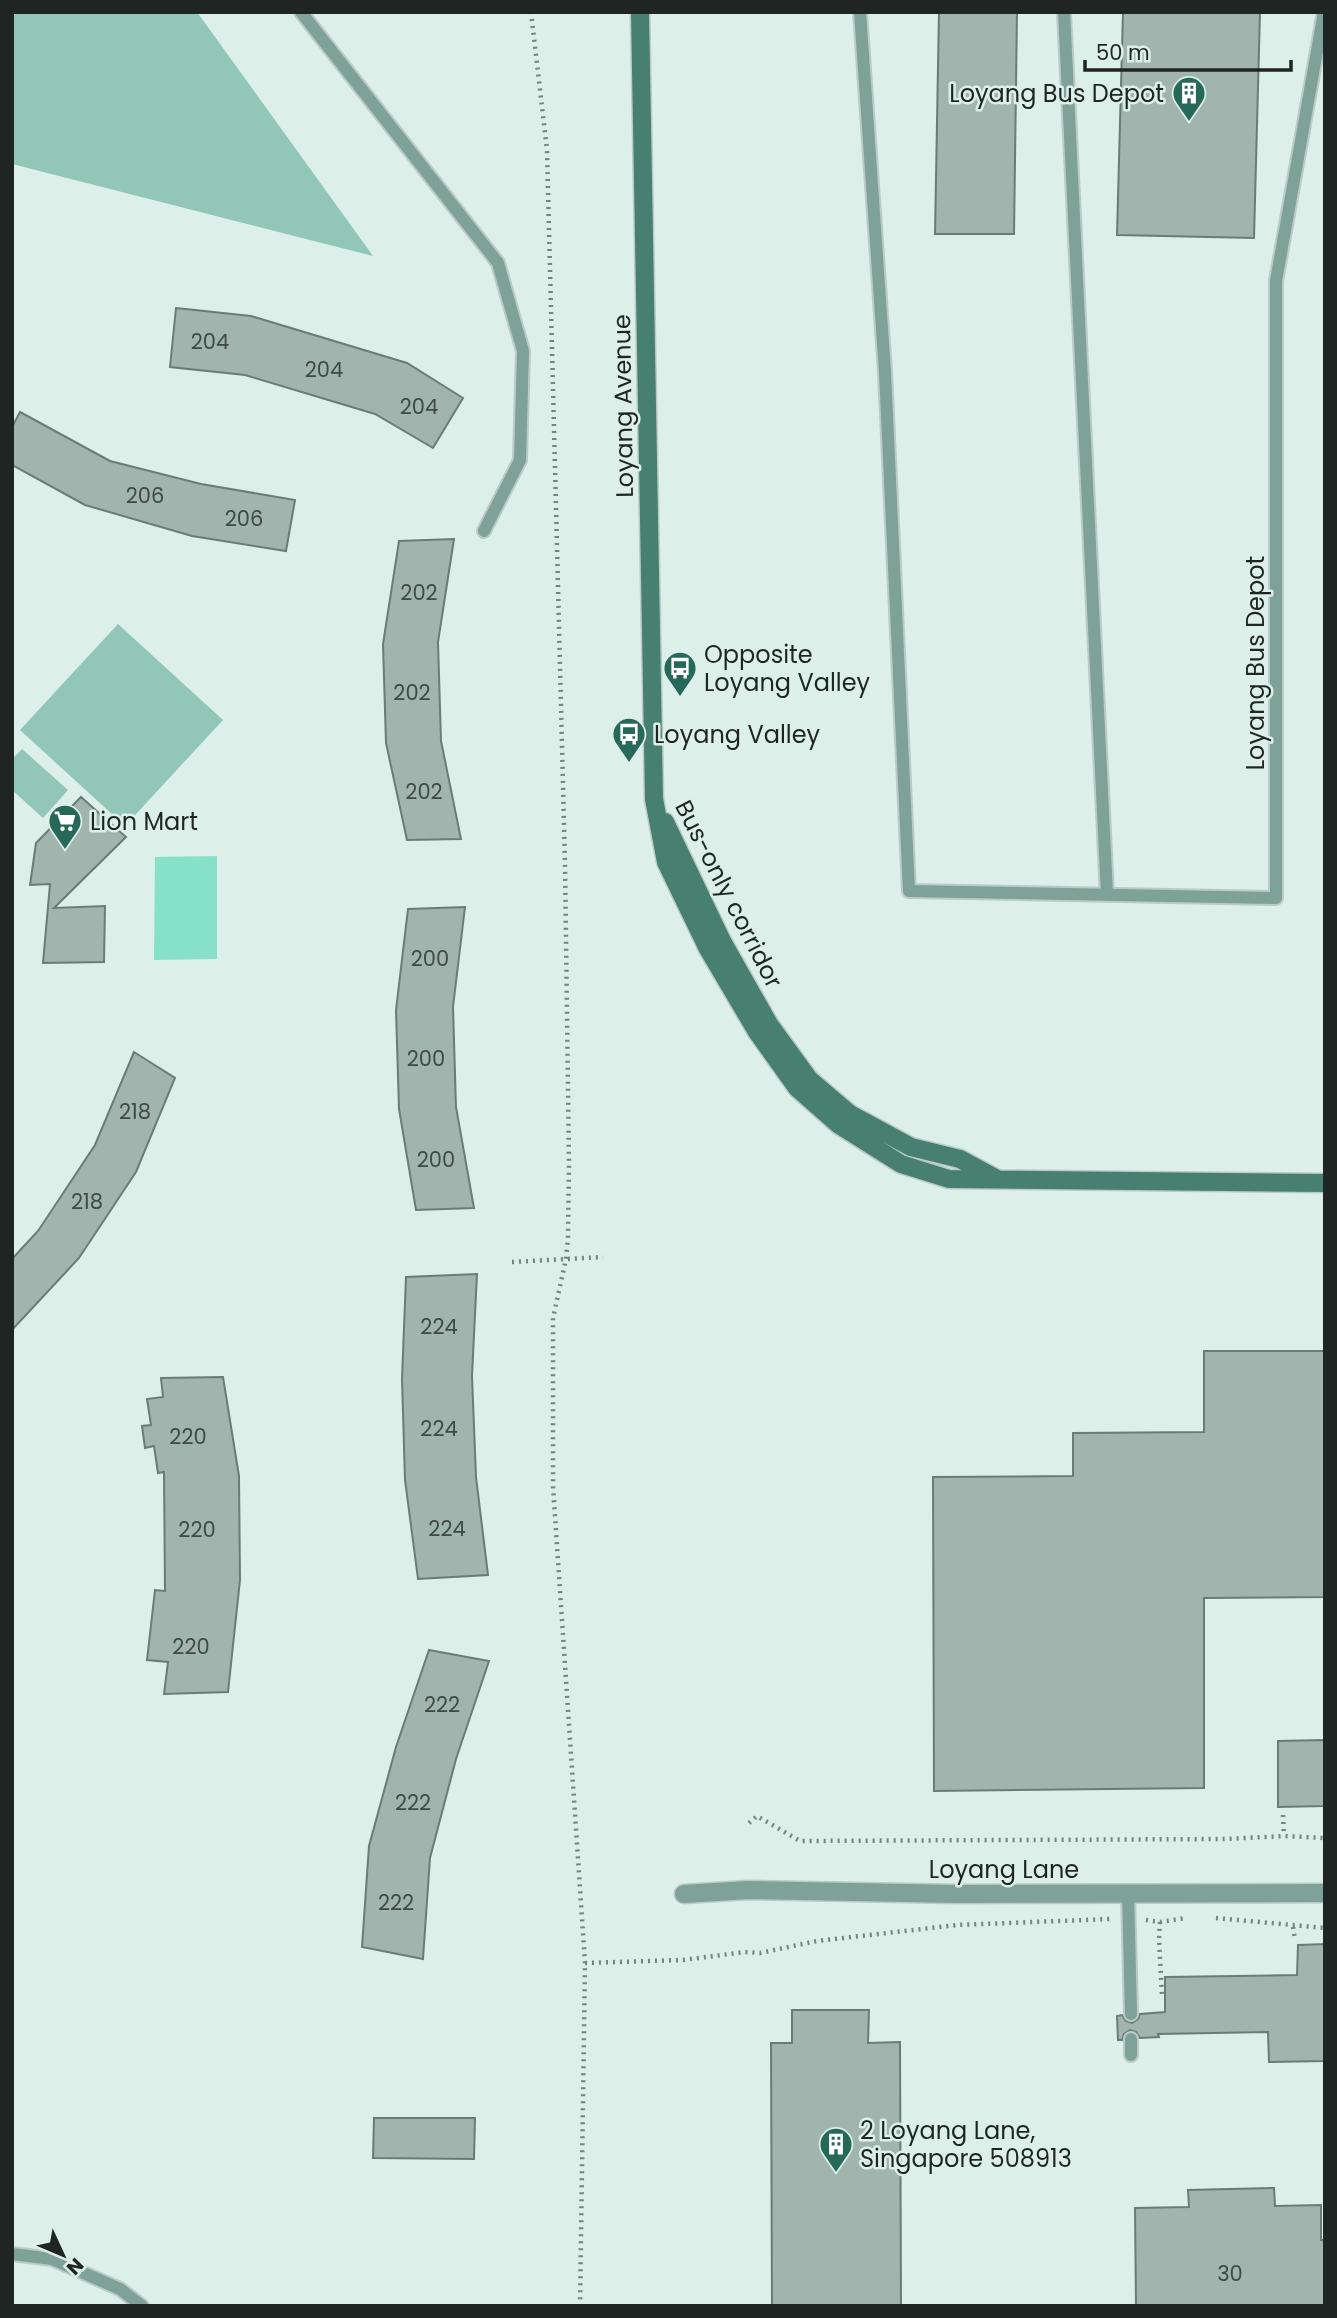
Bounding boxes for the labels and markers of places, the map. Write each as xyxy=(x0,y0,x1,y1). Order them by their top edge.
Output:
building icon: Loyang Bus Depot xyxy=(1170,74,1208,123)
place label: Loyang Bus Depot xyxy=(949,77,1164,110)
place label: Opposite Loyang Valley xyxy=(704,638,871,699)
bus stop icon: Opposite Loyang Valley xyxy=(661,649,699,698)
bus stop icon: Loyang Valley xyxy=(610,715,648,764)
place label: Loyang Valley xyxy=(654,718,821,751)
supermarket icon: Lion Mart xyxy=(46,802,84,851)
place label: Lion Mart xyxy=(90,805,198,838)
place label: 2 Loyang Lane, Singapore 508913 xyxy=(860,2114,1072,2175)
building icon: 2 Loyang Lane, Singapore 508913 xyxy=(817,2125,855,2174)

